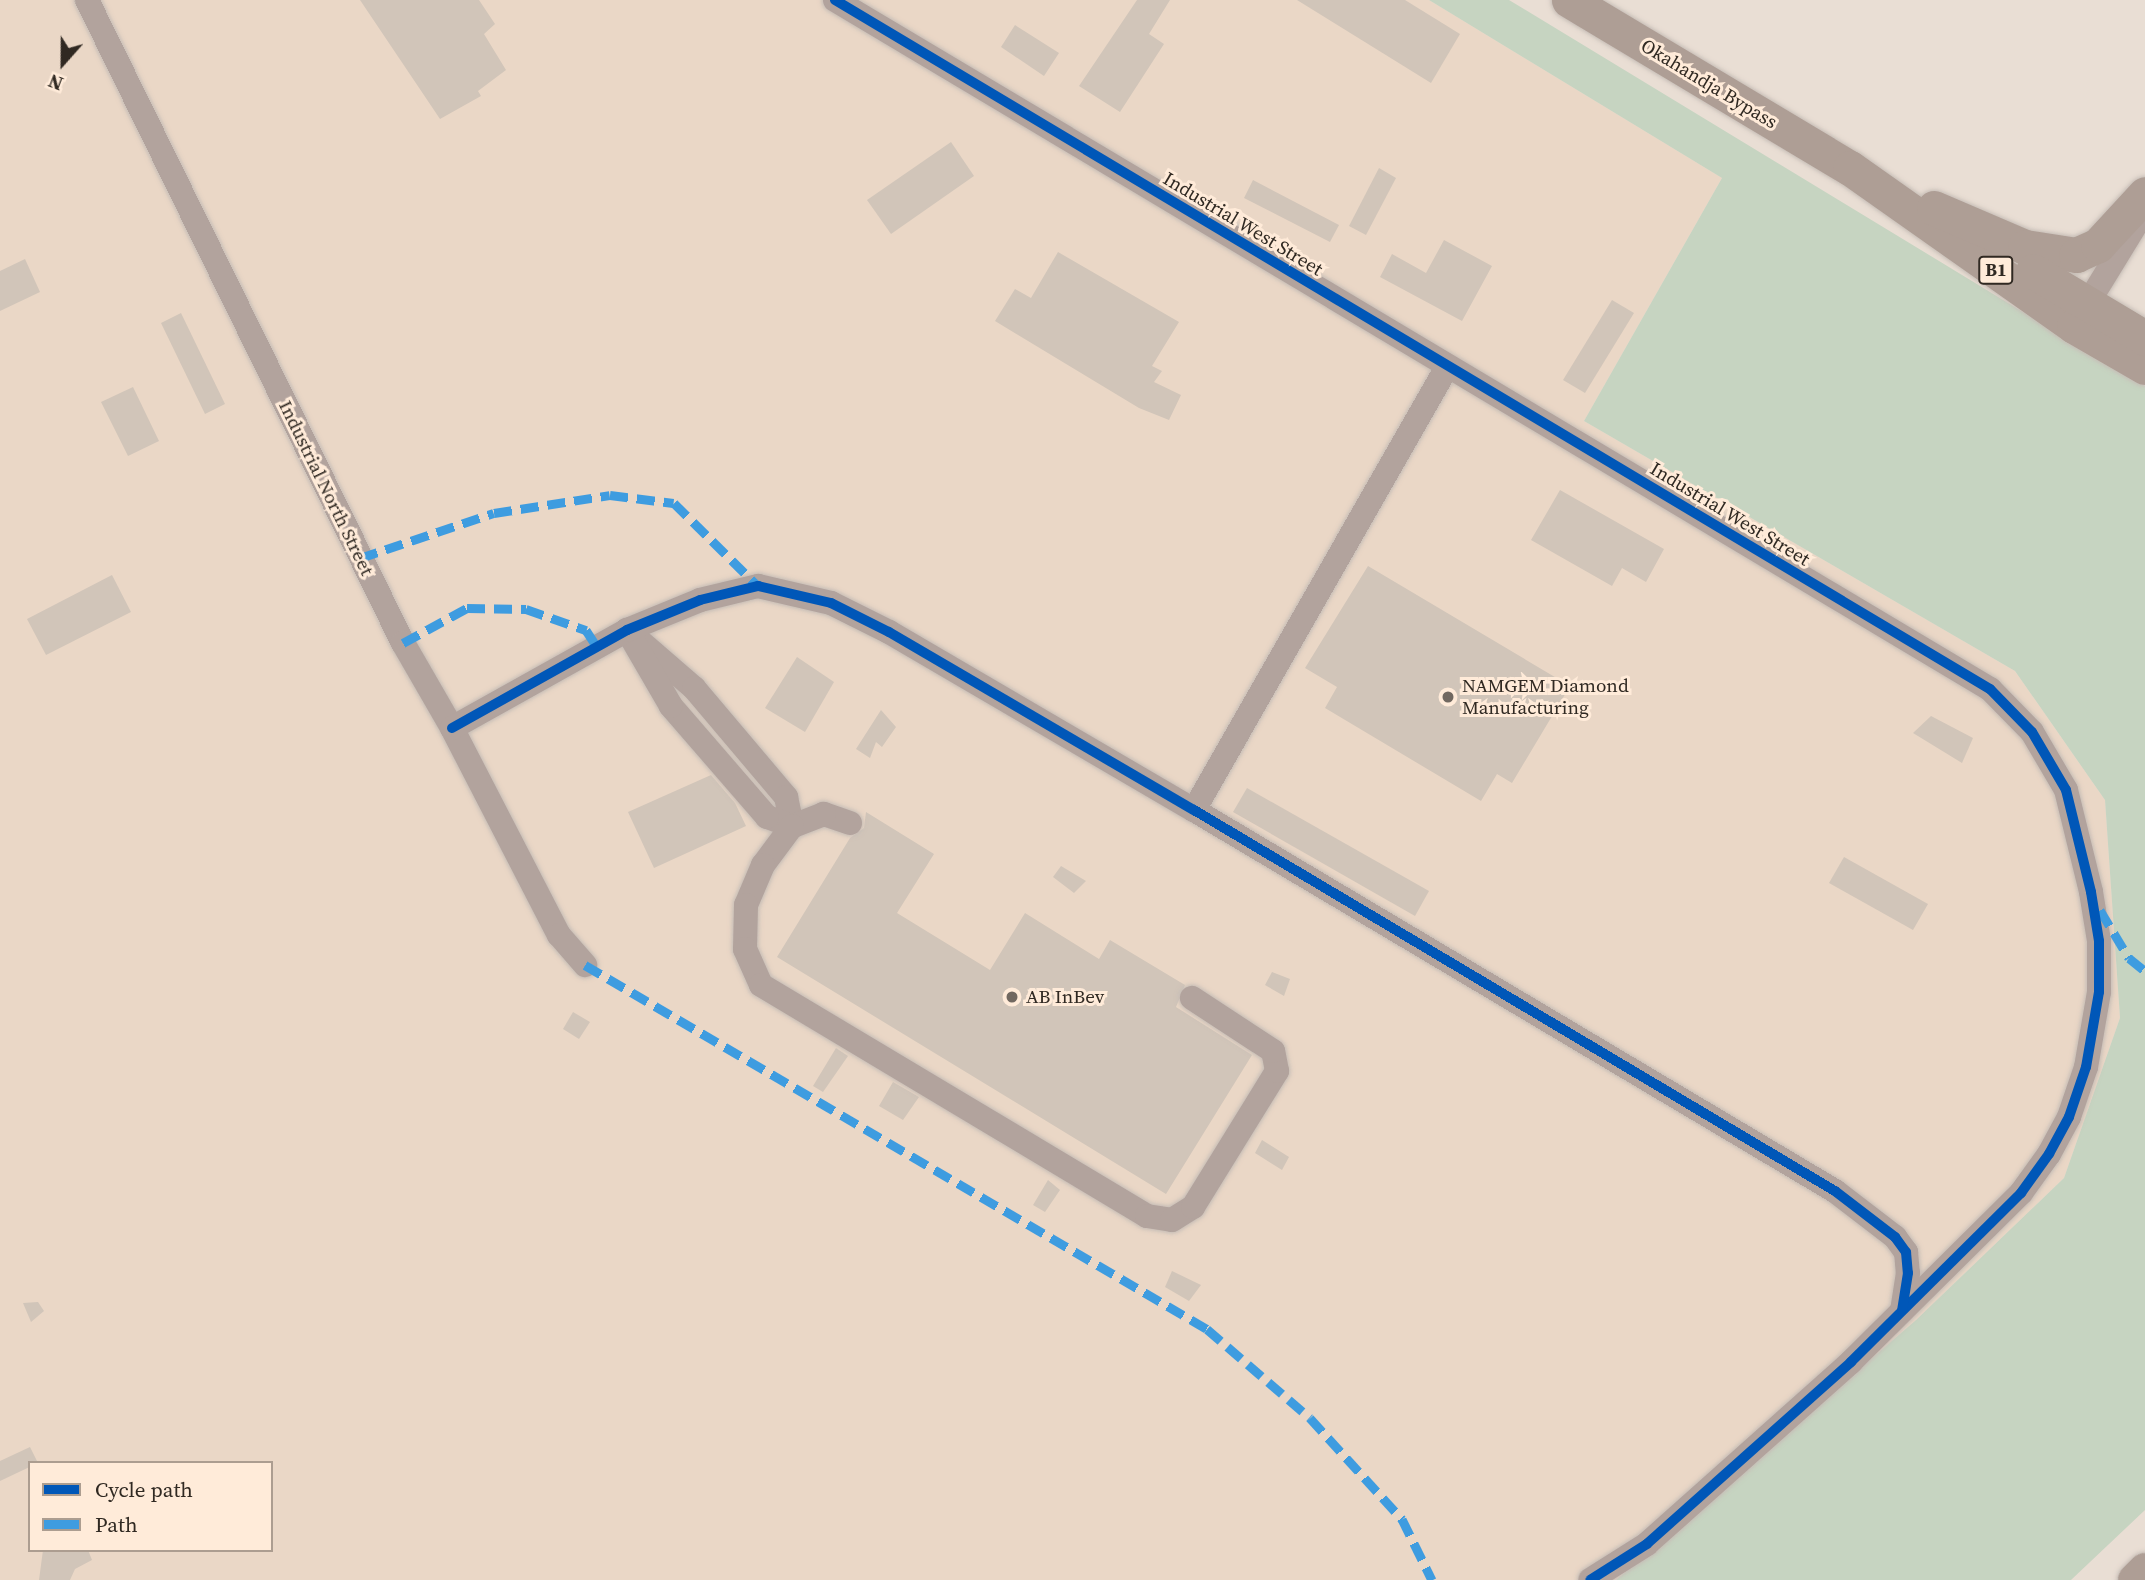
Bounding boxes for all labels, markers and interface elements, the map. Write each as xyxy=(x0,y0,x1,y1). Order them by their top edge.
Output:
north arrow xyxy=(28,28,98,98)
street label: Okahandja Bypass xyxy=(1637,34,1781,134)
text: N xyxy=(44,68,67,97)
street label: Industrial West Street xyxy=(1159,167,1327,281)
road number: B1 xyxy=(1977,256,2015,284)
street label: Industrial North Street xyxy=(274,397,378,579)
street label: Industrial West Street xyxy=(1646,457,1814,571)
place label: NAMGEM Diamond Manufacturing xyxy=(1462,675,1629,719)
marker: NAMGEM Diamond Manufacturing xyxy=(1440,689,1456,705)
place label: AB InBev xyxy=(1026,986,1104,1008)
marker: AB InBev xyxy=(1004,989,1020,1005)
legend xyxy=(28,1461,273,1552)
text: Cycle path xyxy=(95,1475,193,1504)
text: Path xyxy=(95,1510,138,1539)

